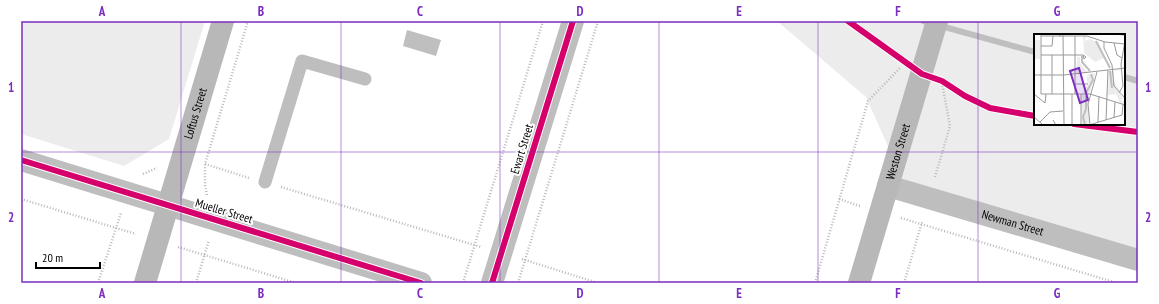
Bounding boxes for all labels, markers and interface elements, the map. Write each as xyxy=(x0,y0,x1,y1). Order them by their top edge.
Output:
text: A xyxy=(98,3,106,20)
text: B xyxy=(258,3,264,20)
text: C xyxy=(417,3,423,20)
text: D xyxy=(577,3,584,20)
text: E xyxy=(736,3,742,20)
text: F xyxy=(895,3,901,20)
text: G xyxy=(1054,3,1061,20)
inset map xyxy=(1034,34,1125,125)
text: 1 xyxy=(8,79,14,96)
text: 1 xyxy=(1145,79,1151,96)
street label: Loftus Street xyxy=(180,85,210,141)
street label: Ewart Street xyxy=(507,121,536,176)
street label: Weston Street xyxy=(882,121,913,181)
street label: Mueller Street xyxy=(194,195,255,227)
street label: Newman Street xyxy=(980,206,1046,239)
text: 2 xyxy=(8,209,14,226)
text: 2 xyxy=(1145,209,1151,226)
scale bar xyxy=(36,244,100,270)
text: 20 m xyxy=(42,250,63,265)
text: A xyxy=(98,285,106,302)
text: B xyxy=(258,285,264,302)
text: C xyxy=(417,285,423,302)
text: D xyxy=(577,285,584,302)
text: E xyxy=(736,285,742,302)
text: F xyxy=(895,285,901,302)
text: G xyxy=(1054,285,1061,302)

